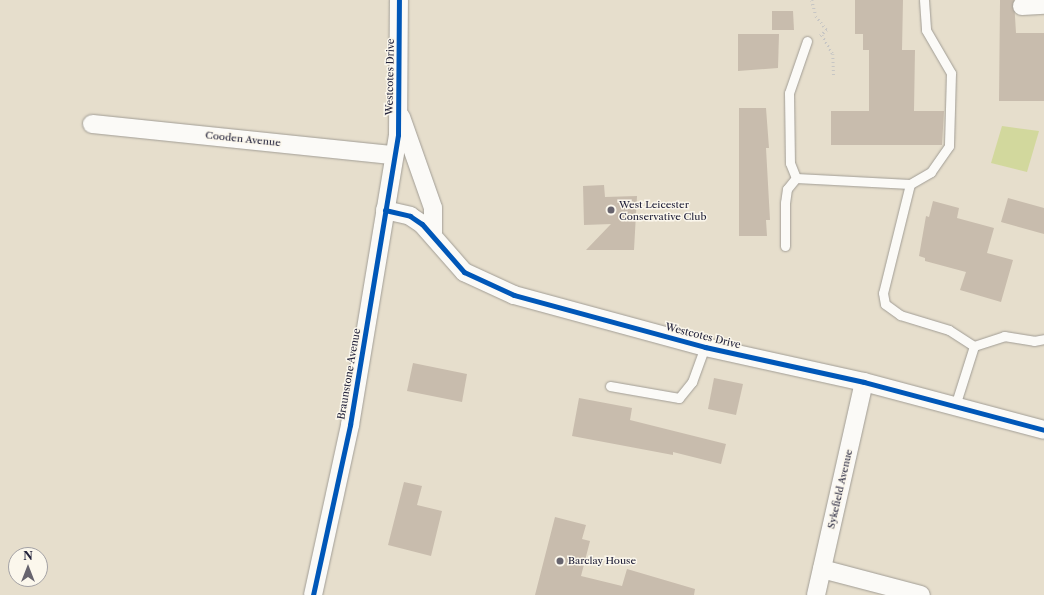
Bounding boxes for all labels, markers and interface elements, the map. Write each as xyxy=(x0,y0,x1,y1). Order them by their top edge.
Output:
street label: Westcotes Drive xyxy=(383,38,397,116)
street label: Cooden Avenue xyxy=(205,129,281,149)
place label: West Leicester Conservative Club xyxy=(619,198,706,222)
marker: West Leicester Conservative Club xyxy=(606,205,616,215)
street label: Westcotes Drive xyxy=(664,321,742,351)
street label: Braunstone Avenue xyxy=(335,327,363,421)
street label: Sykefield Avenue xyxy=(825,448,855,530)
north arrow xyxy=(8,547,48,587)
text: N xyxy=(23,549,33,563)
place label: Barclay House xyxy=(568,555,636,567)
marker: Barclay House xyxy=(555,556,565,566)

